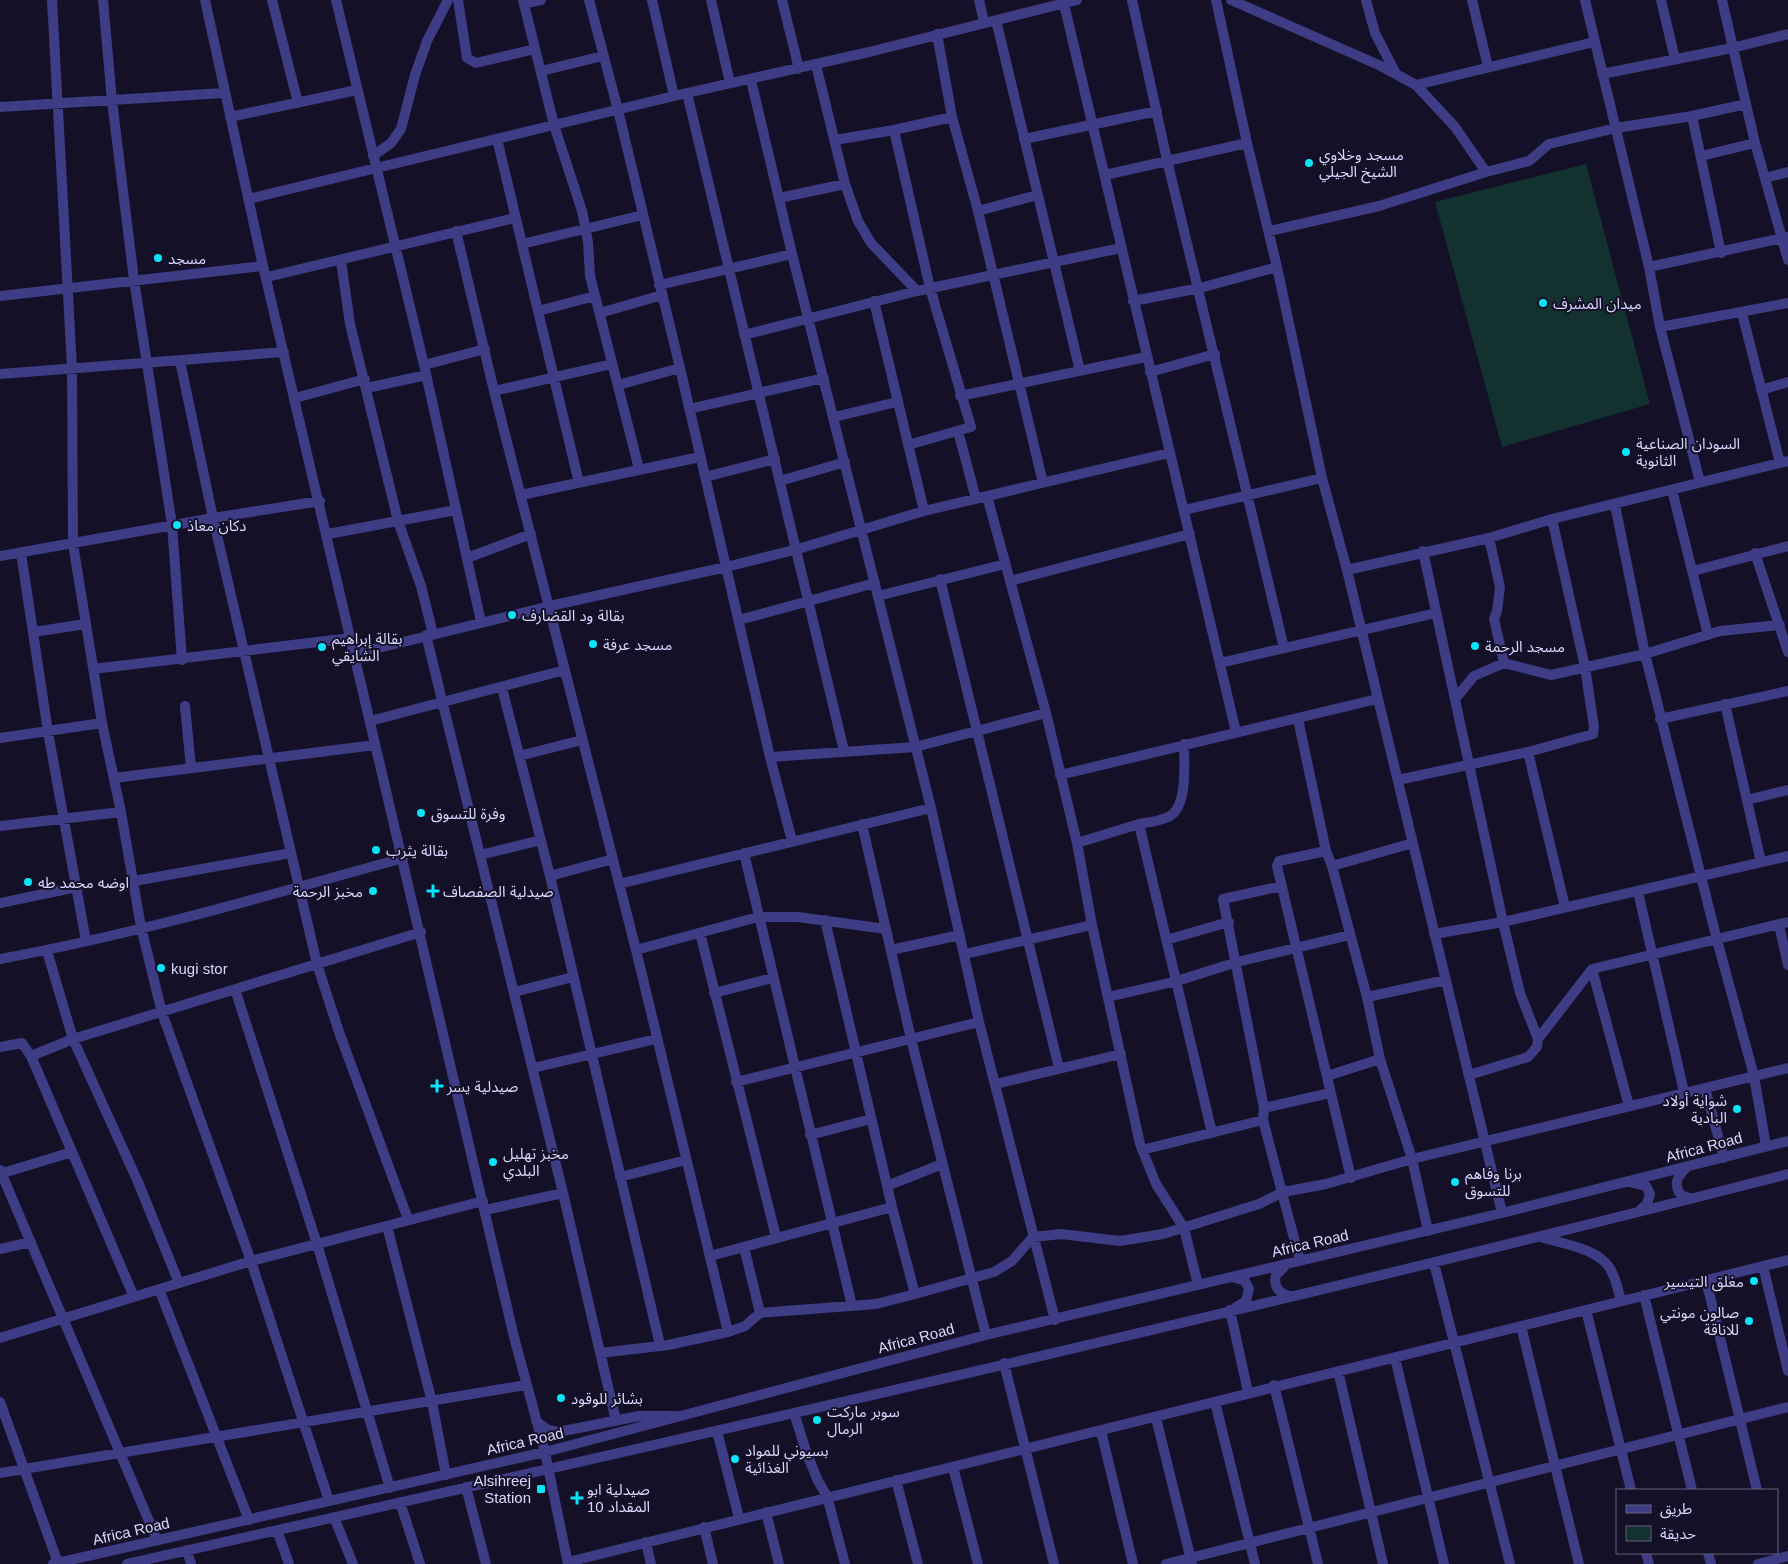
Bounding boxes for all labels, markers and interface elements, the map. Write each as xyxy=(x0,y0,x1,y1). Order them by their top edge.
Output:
place label: مسجد وخلاوي الشيخ الجيلي xyxy=(1319,146,1404,184)
marker: مسجد وخلاوي الشيخ الجيلي xyxy=(1303,157,1315,169)
place label: مسجد xyxy=(168,250,206,267)
marker: مسجد xyxy=(152,252,164,264)
place label: ميدان المشرف xyxy=(1553,295,1642,313)
marker: ميدان المشرف xyxy=(1537,297,1549,309)
place label: السودان الصناعية الثانوية xyxy=(1636,435,1740,470)
marker: السودان الصناعية الثانوية xyxy=(1620,446,1632,458)
place label: دكان معاذ xyxy=(187,517,246,535)
marker: دكان معاذ xyxy=(171,519,183,531)
place label: بقالة ود القضارف xyxy=(522,607,625,625)
marker: بقالة ود القضارف xyxy=(506,609,518,621)
place label: بقالة إبراهيم الشايقي xyxy=(332,630,403,667)
place label: مسجد عرفة xyxy=(603,636,672,654)
marker: مسجد عرفة xyxy=(587,638,599,650)
place label: مسجد الرحمة xyxy=(1485,638,1565,656)
marker: مسجد الرحمة xyxy=(1469,640,1481,652)
marker: بقالة إبراهيم الشايقي xyxy=(316,641,328,653)
place label: وفرة للتسوق xyxy=(431,805,505,823)
marker: وفرة للتسوق xyxy=(415,807,427,819)
place label: بقالة يثرب xyxy=(386,842,448,860)
marker: بقالة يثرب xyxy=(370,844,382,856)
place label: اوضه محمد طه xyxy=(38,874,129,892)
marker: اوضه محمد طه xyxy=(22,876,34,888)
place label: مخبز الرحمة xyxy=(293,883,363,901)
place label: صيدلية الصفصاف xyxy=(443,883,554,900)
marker: مخبز الرحمة xyxy=(367,885,379,897)
marker: صيدلية الصفصاف xyxy=(427,885,439,897)
place label: kugi stor xyxy=(171,960,228,977)
marker: kugi stor xyxy=(155,962,167,974)
place label: صيدلية يسر xyxy=(446,1078,518,1096)
marker: صيدلية يسر xyxy=(431,1080,443,1092)
place label: شواية أولاد البادية xyxy=(1663,1092,1727,1126)
marker: شواية أولاد البادية xyxy=(1731,1103,1743,1115)
street label: Africa Road xyxy=(1664,1129,1744,1165)
place label: مخبز تهليل البلدي xyxy=(503,1145,569,1182)
marker: مخبز تهليل البلدي xyxy=(487,1156,499,1168)
place label: برنا وفاهم للتسوق xyxy=(1465,1165,1522,1200)
marker: برنا وفاهم للتسوق xyxy=(1449,1176,1461,1188)
street label: Africa Road xyxy=(1270,1226,1350,1260)
place label: مغلق التيسير xyxy=(1664,1273,1744,1292)
marker: مغلق التيسير xyxy=(1748,1275,1760,1287)
place label: صالون مونتي للاناقة xyxy=(1660,1304,1739,1338)
marker: صالون مونتي للاناقة xyxy=(1743,1315,1755,1327)
street label: Africa Road xyxy=(876,1320,956,1356)
place label: بشائر للوقود xyxy=(571,1390,643,1408)
marker: بشائر للوقود xyxy=(555,1392,567,1404)
place label: سوبر ماركت الرمال xyxy=(827,1403,900,1438)
marker: سوبر ماركت الرمال xyxy=(811,1414,823,1426)
street label: Africa Road xyxy=(485,1424,565,1458)
place label: بسيوني للمواد الغذائية xyxy=(745,1442,829,1476)
marker: بسيوني للمواد الغذائية xyxy=(729,1453,741,1465)
place label: Alsihreej Station xyxy=(473,1472,531,1506)
place label: صيدلية ابو المقداد 10 xyxy=(587,1481,650,1515)
marker: Alsihreej Station xyxy=(535,1483,547,1495)
legend xyxy=(1616,1489,1778,1554)
marker: صيدلية ابو المقداد 10 xyxy=(571,1492,583,1504)
text: طريق xyxy=(1660,1500,1692,1519)
street label: Africa Road xyxy=(91,1514,171,1548)
text: حديقة xyxy=(1660,1525,1696,1542)

